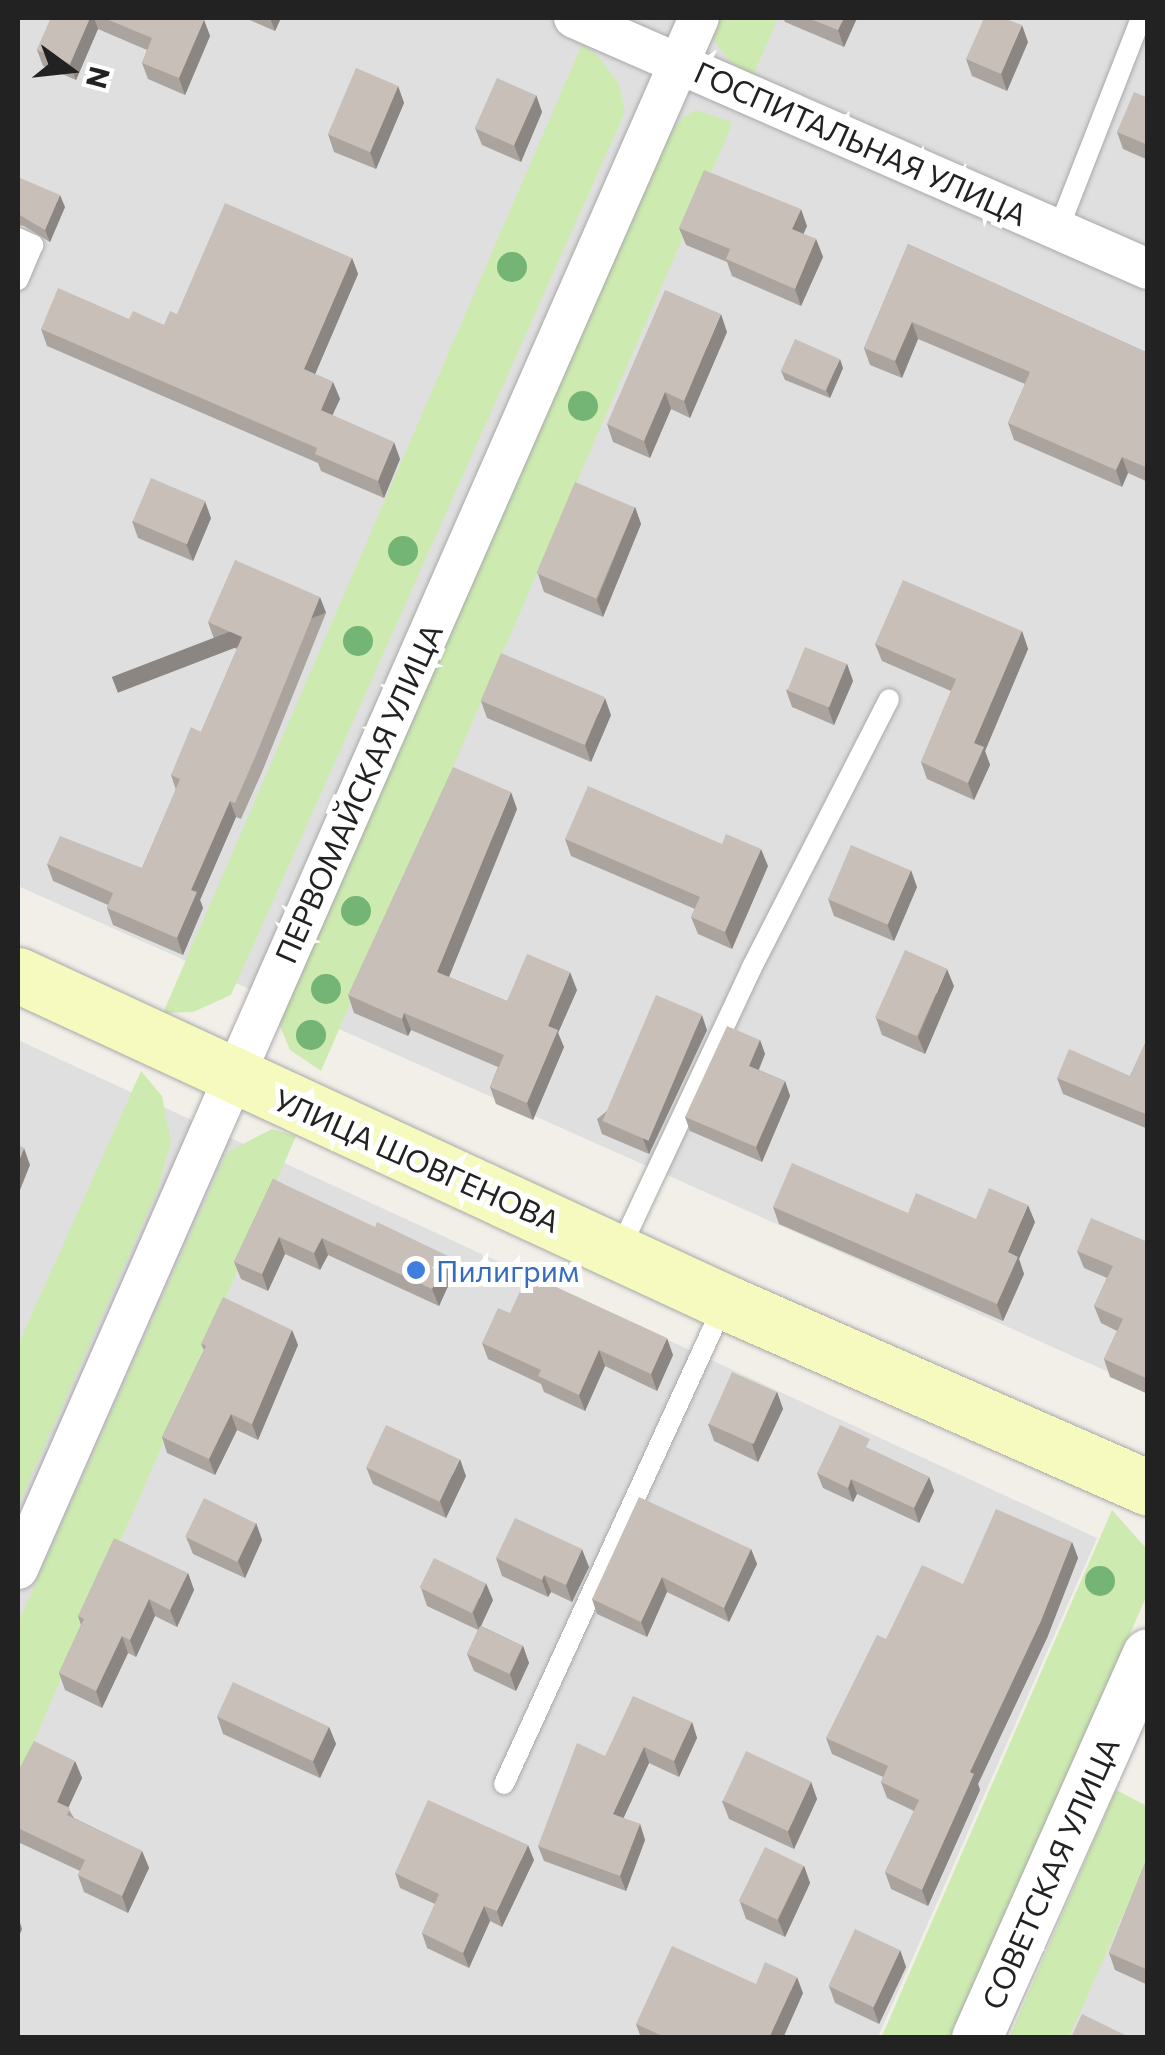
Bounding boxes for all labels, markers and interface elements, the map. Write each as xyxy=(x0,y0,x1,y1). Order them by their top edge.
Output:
north arrow xyxy=(20,20,120,120)
street label: ГОСПИТАЛЬНАЯ УЛИЦА xyxy=(689,53,1033,233)
text: N xyxy=(80,63,118,92)
street label: ПЕРВОМАЙСКАЯ УЛИЦА xyxy=(267,618,449,968)
street label: УЛИЦА ШОВГЕНОВА xyxy=(269,1081,565,1239)
place label: Пилигрим xyxy=(436,1252,579,1288)
marker: Пилигрим xyxy=(405,1259,427,1281)
street label: СОВЕТСКАЯ УЛИЦА xyxy=(974,1731,1126,2015)

